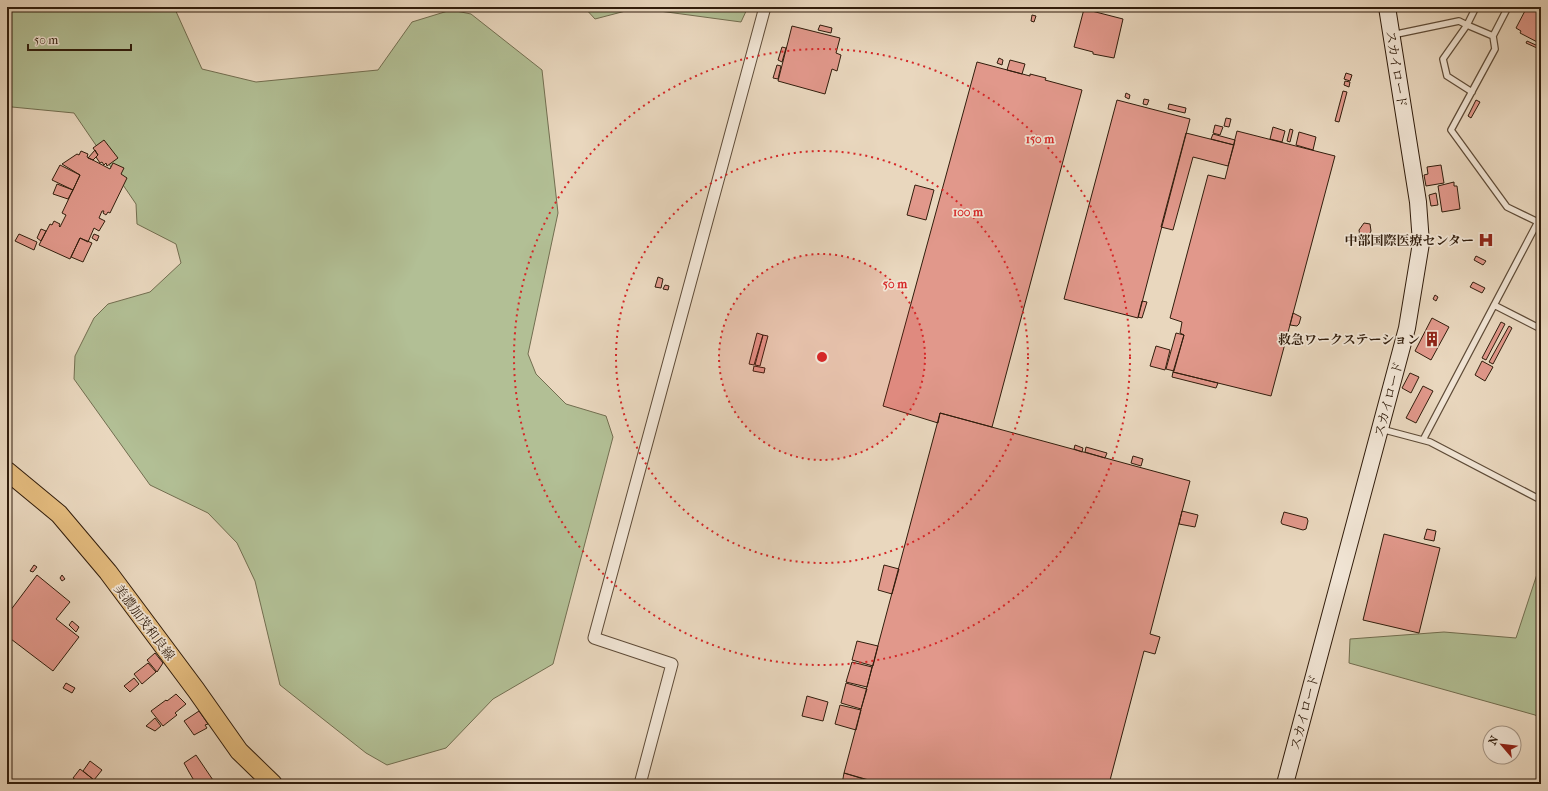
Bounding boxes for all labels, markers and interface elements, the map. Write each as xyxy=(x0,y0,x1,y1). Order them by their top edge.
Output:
scale bar xyxy=(28,26,131,52)
street label: スカイロード xyxy=(1383,30,1410,109)
text: 50 m xyxy=(34,33,58,47)
text: 150 m xyxy=(1026,132,1055,146)
text: 100 m xyxy=(953,205,984,219)
hospital icon: 中部国際医療センター xyxy=(1477,231,1495,249)
place label: 中部国際医療センター xyxy=(1345,233,1474,248)
text: 50 m xyxy=(883,277,908,291)
building icon: 救急ワークステーション xyxy=(1423,330,1441,348)
place label: 救急ワークステーション xyxy=(1278,332,1420,347)
centre of rings xyxy=(815,350,829,364)
street label: スカイロード xyxy=(1371,360,1406,439)
street label: 美濃加茂和良線 xyxy=(111,581,178,663)
street label: スカイロード xyxy=(1287,673,1322,752)
north arrow xyxy=(1482,725,1522,765)
text: N xyxy=(1486,733,1502,747)

